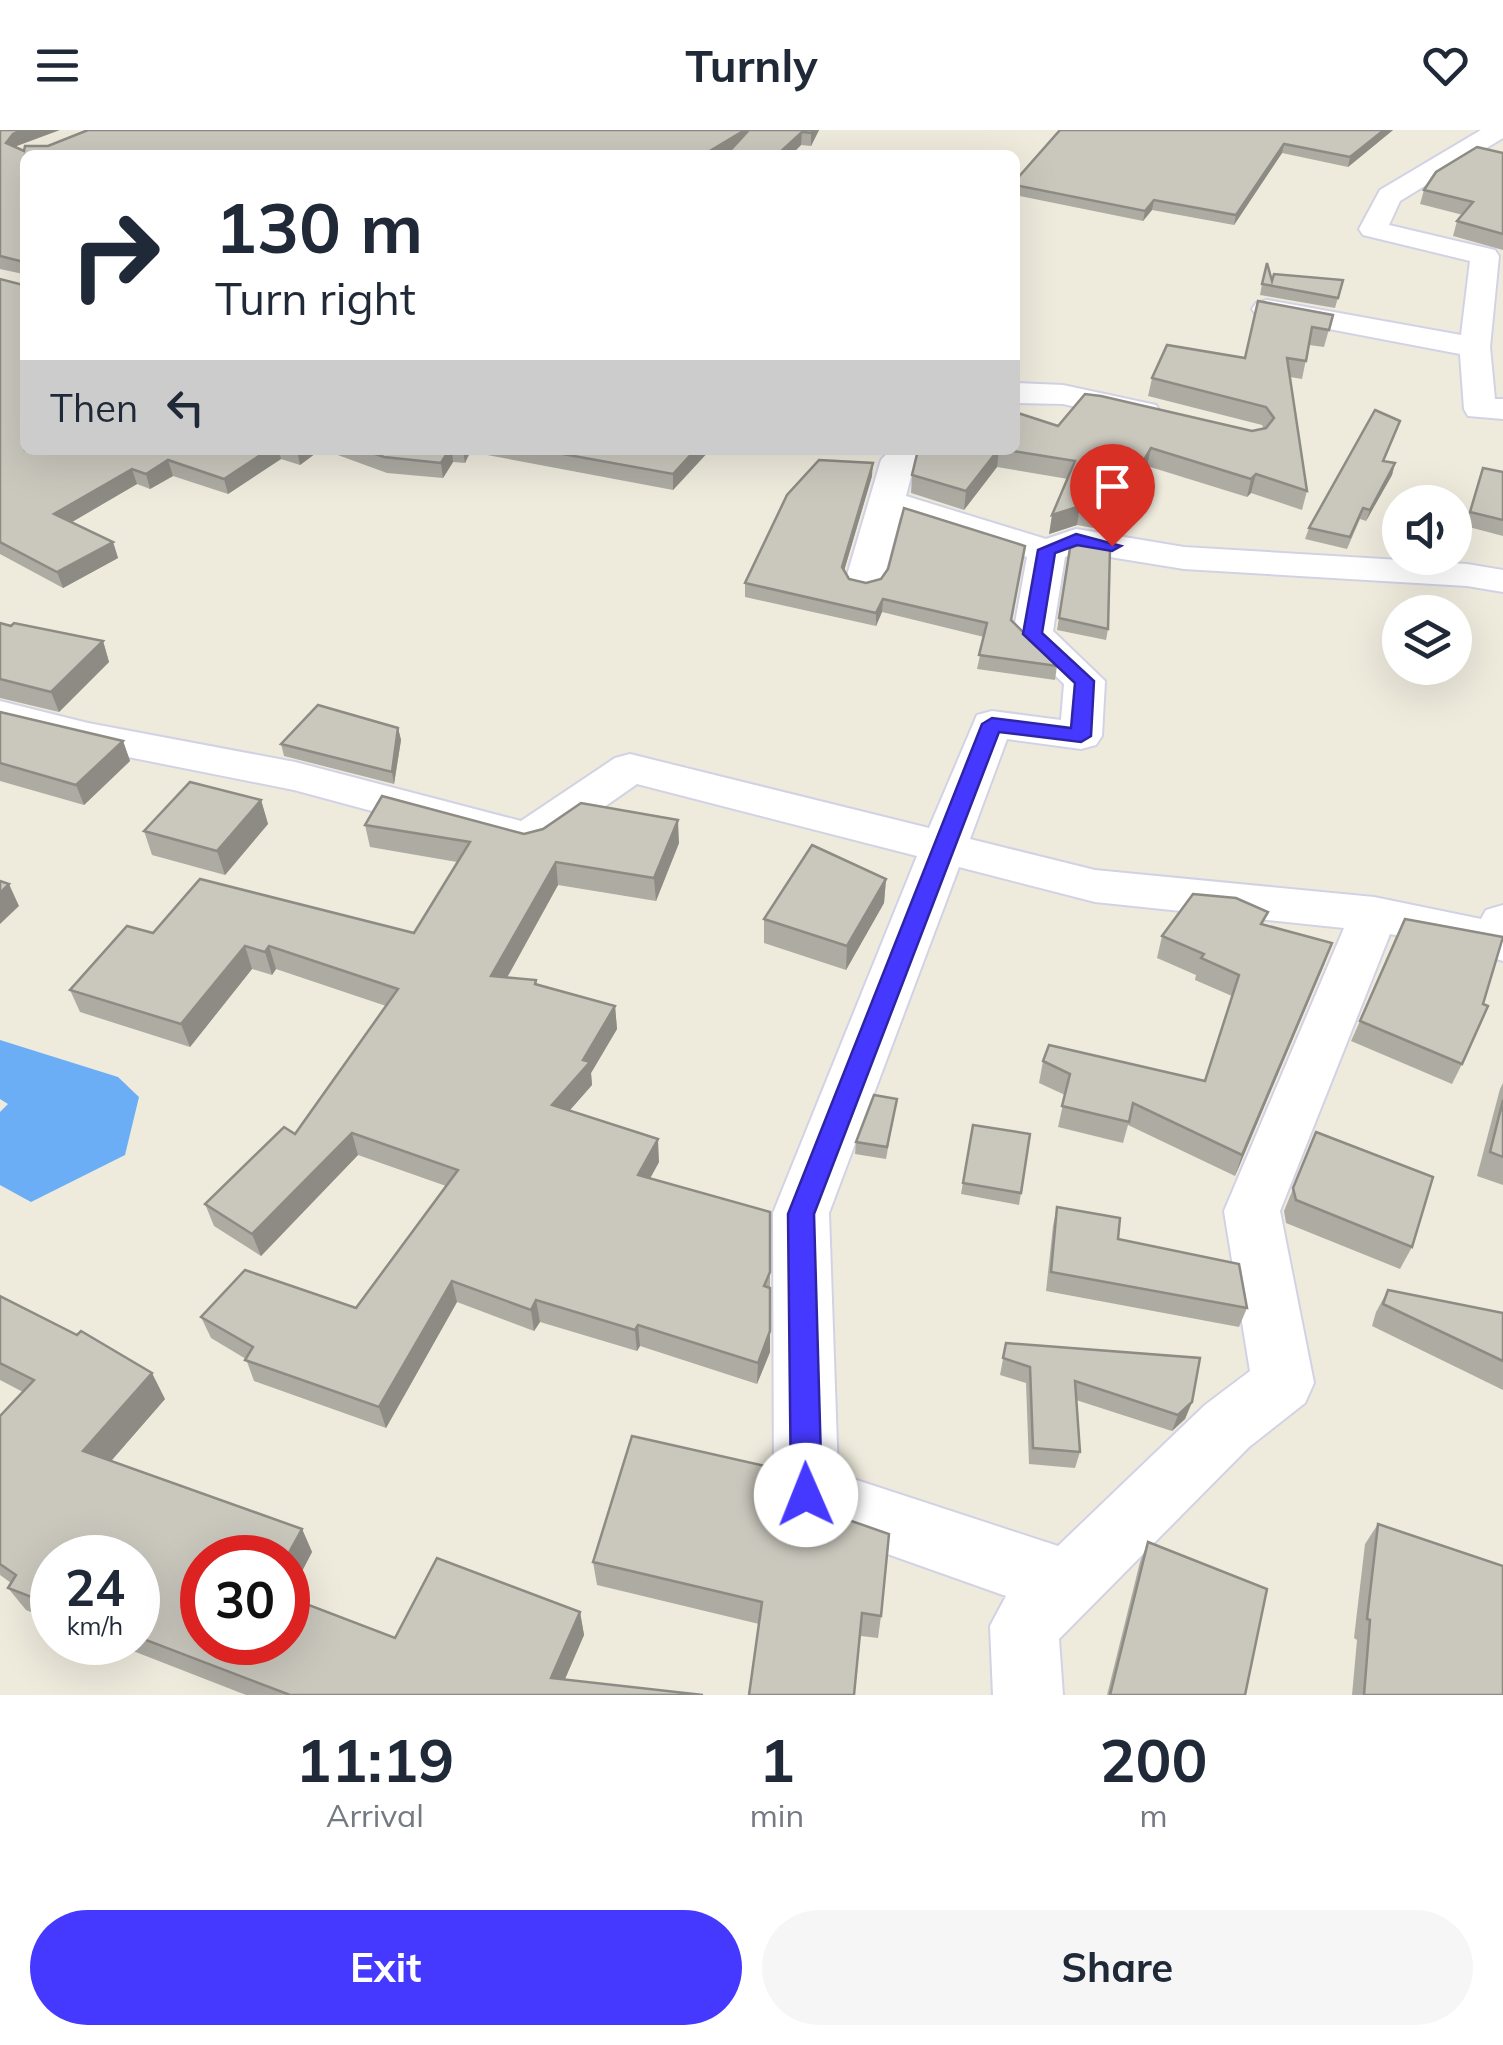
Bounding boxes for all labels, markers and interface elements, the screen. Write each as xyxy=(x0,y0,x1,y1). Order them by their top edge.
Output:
text: Turnly xyxy=(685,37,818,93)
icon: menu xyxy=(30,38,85,93)
icon: heart xyxy=(1418,38,1473,93)
text: 130 m xyxy=(215,183,423,271)
icon: right xyxy=(50,190,180,320)
text: Turn right xyxy=(215,270,416,326)
icon: left xyxy=(158,380,213,435)
text: Then xyxy=(50,384,138,432)
pin xyxy=(1070,444,1155,547)
icon: arrive xyxy=(1085,459,1140,514)
map controls xyxy=(1382,485,1472,685)
button: sound xyxy=(1382,485,1472,575)
button: layers xyxy=(1382,595,1472,685)
position arrow xyxy=(754,1443,858,1547)
speed limit sign: 30 xyxy=(180,1535,310,1665)
text: 24 xyxy=(65,1556,125,1619)
text: km/h xyxy=(67,1610,123,1641)
text: 11:19 xyxy=(295,1722,454,1797)
text: 1 xyxy=(759,1722,795,1797)
text: 200 xyxy=(1100,1722,1208,1797)
text: Arrival xyxy=(326,1795,424,1835)
text: min xyxy=(750,1795,804,1835)
text: m xyxy=(1140,1795,1168,1835)
button: Exit xyxy=(30,1910,742,2025)
button: Share xyxy=(762,1910,1473,2025)

